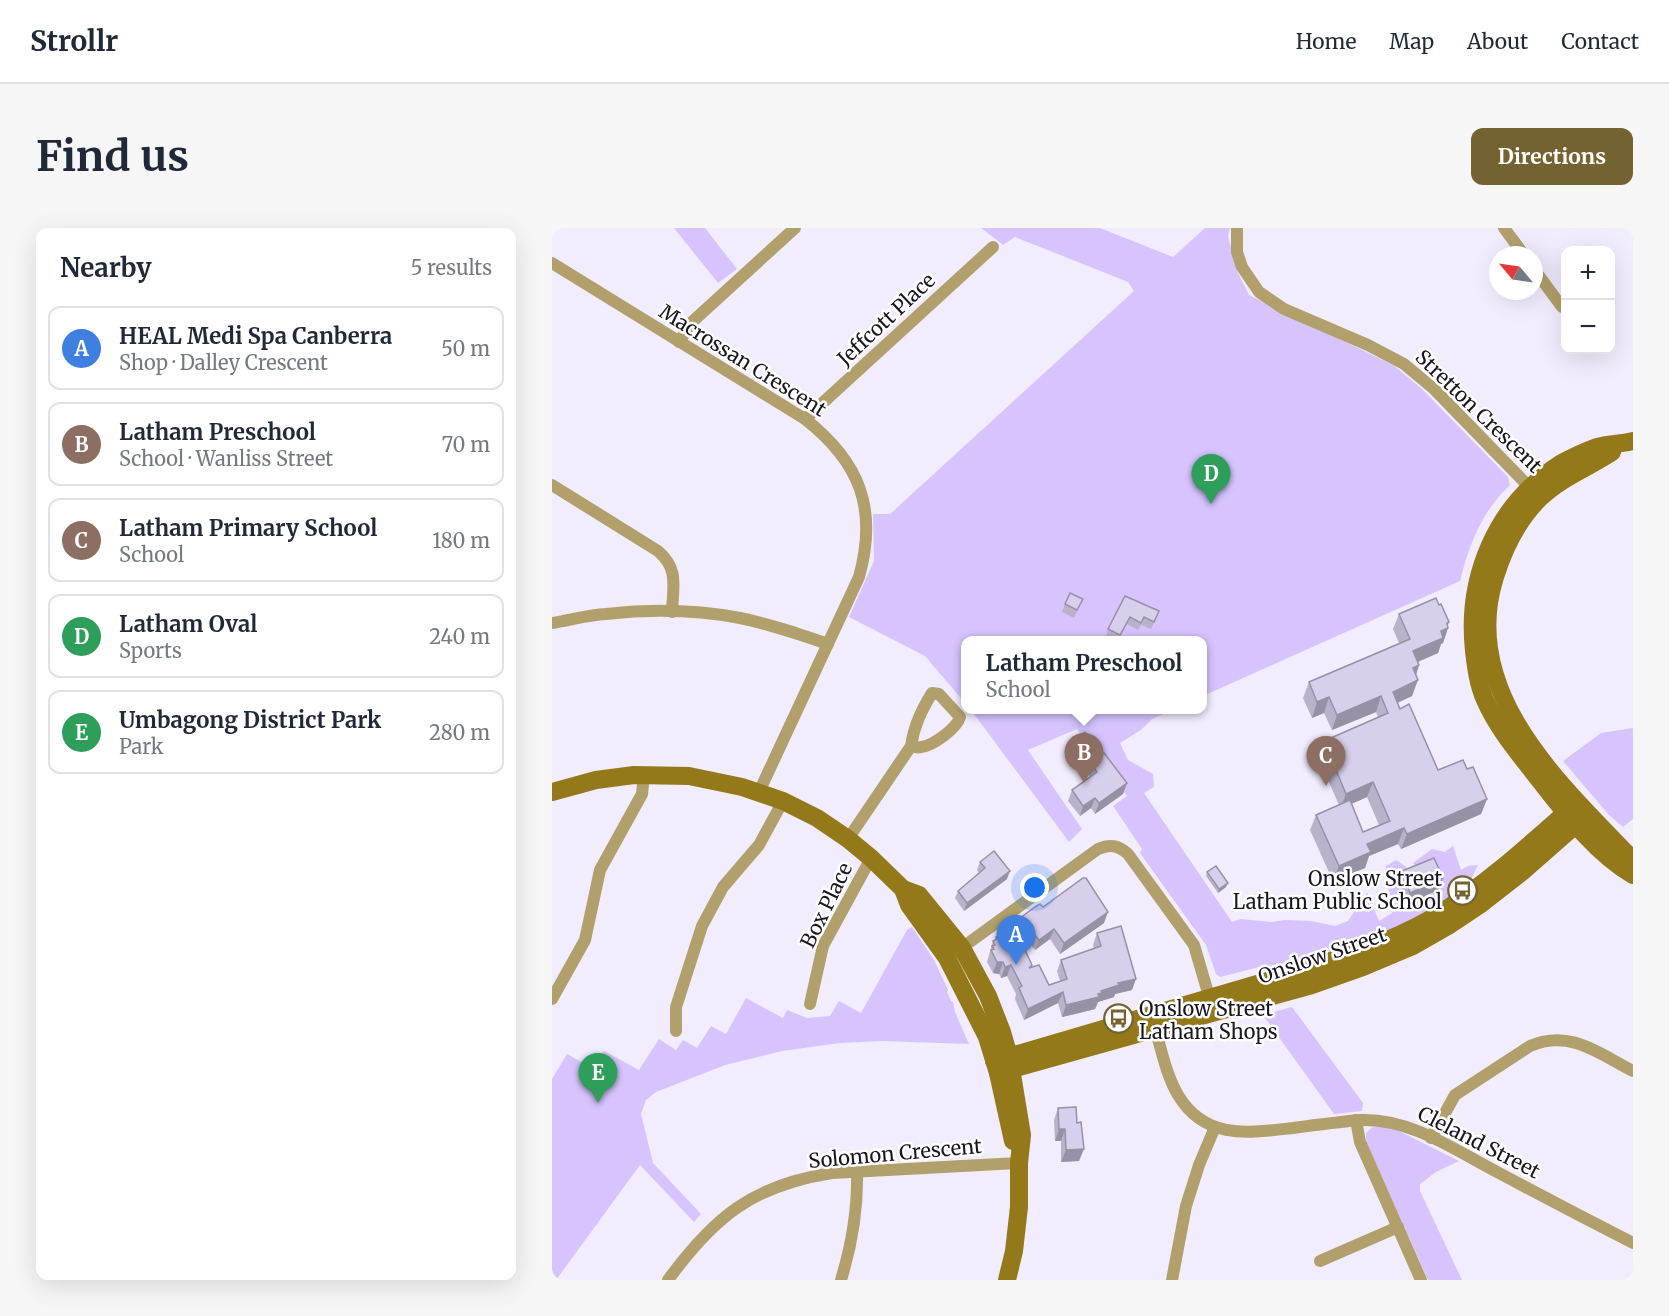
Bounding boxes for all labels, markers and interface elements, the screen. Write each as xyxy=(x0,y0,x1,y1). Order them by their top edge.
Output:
text: Strollr xyxy=(30,23,118,59)
text: Home xyxy=(1296,28,1356,55)
text: Map xyxy=(1389,28,1434,55)
text: About xyxy=(1467,28,1528,55)
text: Contact xyxy=(1561,28,1639,55)
button: Directions xyxy=(1471,128,1633,185)
text: Find us xyxy=(36,130,189,182)
north arrow xyxy=(1489,246,1543,300)
map controls xyxy=(1561,246,1615,354)
button: + xyxy=(1561,246,1615,300)
text: Nearby xyxy=(60,251,152,284)
text: 5 results xyxy=(411,255,492,280)
street label: Jeffcott Place xyxy=(831,267,940,371)
street label: Macrossan Crescent xyxy=(655,298,831,422)
button: − xyxy=(1561,300,1615,354)
text: HEAL Medi Spa Canberra xyxy=(119,322,392,350)
text: A xyxy=(74,336,89,361)
text: 50 m xyxy=(441,336,490,361)
street label: Stretton Crescent xyxy=(1410,344,1548,478)
text: Shop · Dalley Crescent xyxy=(119,350,328,375)
text: Latham Preschool xyxy=(119,418,316,446)
text: B xyxy=(75,432,88,457)
text: 70 m xyxy=(442,432,490,457)
text: School · Wanliss Street xyxy=(119,446,333,471)
pin: D xyxy=(1192,454,1230,504)
text: Latham Primary School xyxy=(119,514,377,542)
text: C xyxy=(75,528,88,553)
text: 180 m xyxy=(432,528,490,553)
text: School xyxy=(119,542,184,567)
text: Latham Oval xyxy=(119,610,257,638)
text: D xyxy=(74,624,89,649)
text: 240 m xyxy=(429,624,490,649)
popup xyxy=(961,636,1207,714)
text: Sports xyxy=(119,638,182,663)
text: Latham Preschool xyxy=(986,649,1182,677)
text: School xyxy=(986,677,1051,702)
text: Umbagong District Park xyxy=(119,706,381,734)
text: E xyxy=(75,720,88,745)
text: 280 m xyxy=(429,720,490,745)
text: Park xyxy=(119,734,163,759)
pin: B xyxy=(1064,734,1104,783)
pin: C xyxy=(1306,736,1346,786)
street label: Box Place xyxy=(795,858,857,952)
place label: Onslow Street Latham Public School xyxy=(1233,866,1442,914)
your location xyxy=(1020,873,1049,902)
bus stop icon: Onslow Street Latham Public School xyxy=(1447,874,1479,906)
pin: A xyxy=(996,916,1036,965)
street label: Onslow Street xyxy=(1255,921,1390,989)
place label: Onslow Street Latham Shops xyxy=(1139,996,1278,1044)
bus stop icon: Onslow Street Latham Shops xyxy=(1102,1003,1134,1035)
pin: E xyxy=(578,1054,618,1103)
street label: Cleland Street xyxy=(1414,1100,1544,1184)
street label: Solomon Crescent xyxy=(807,1133,983,1173)

